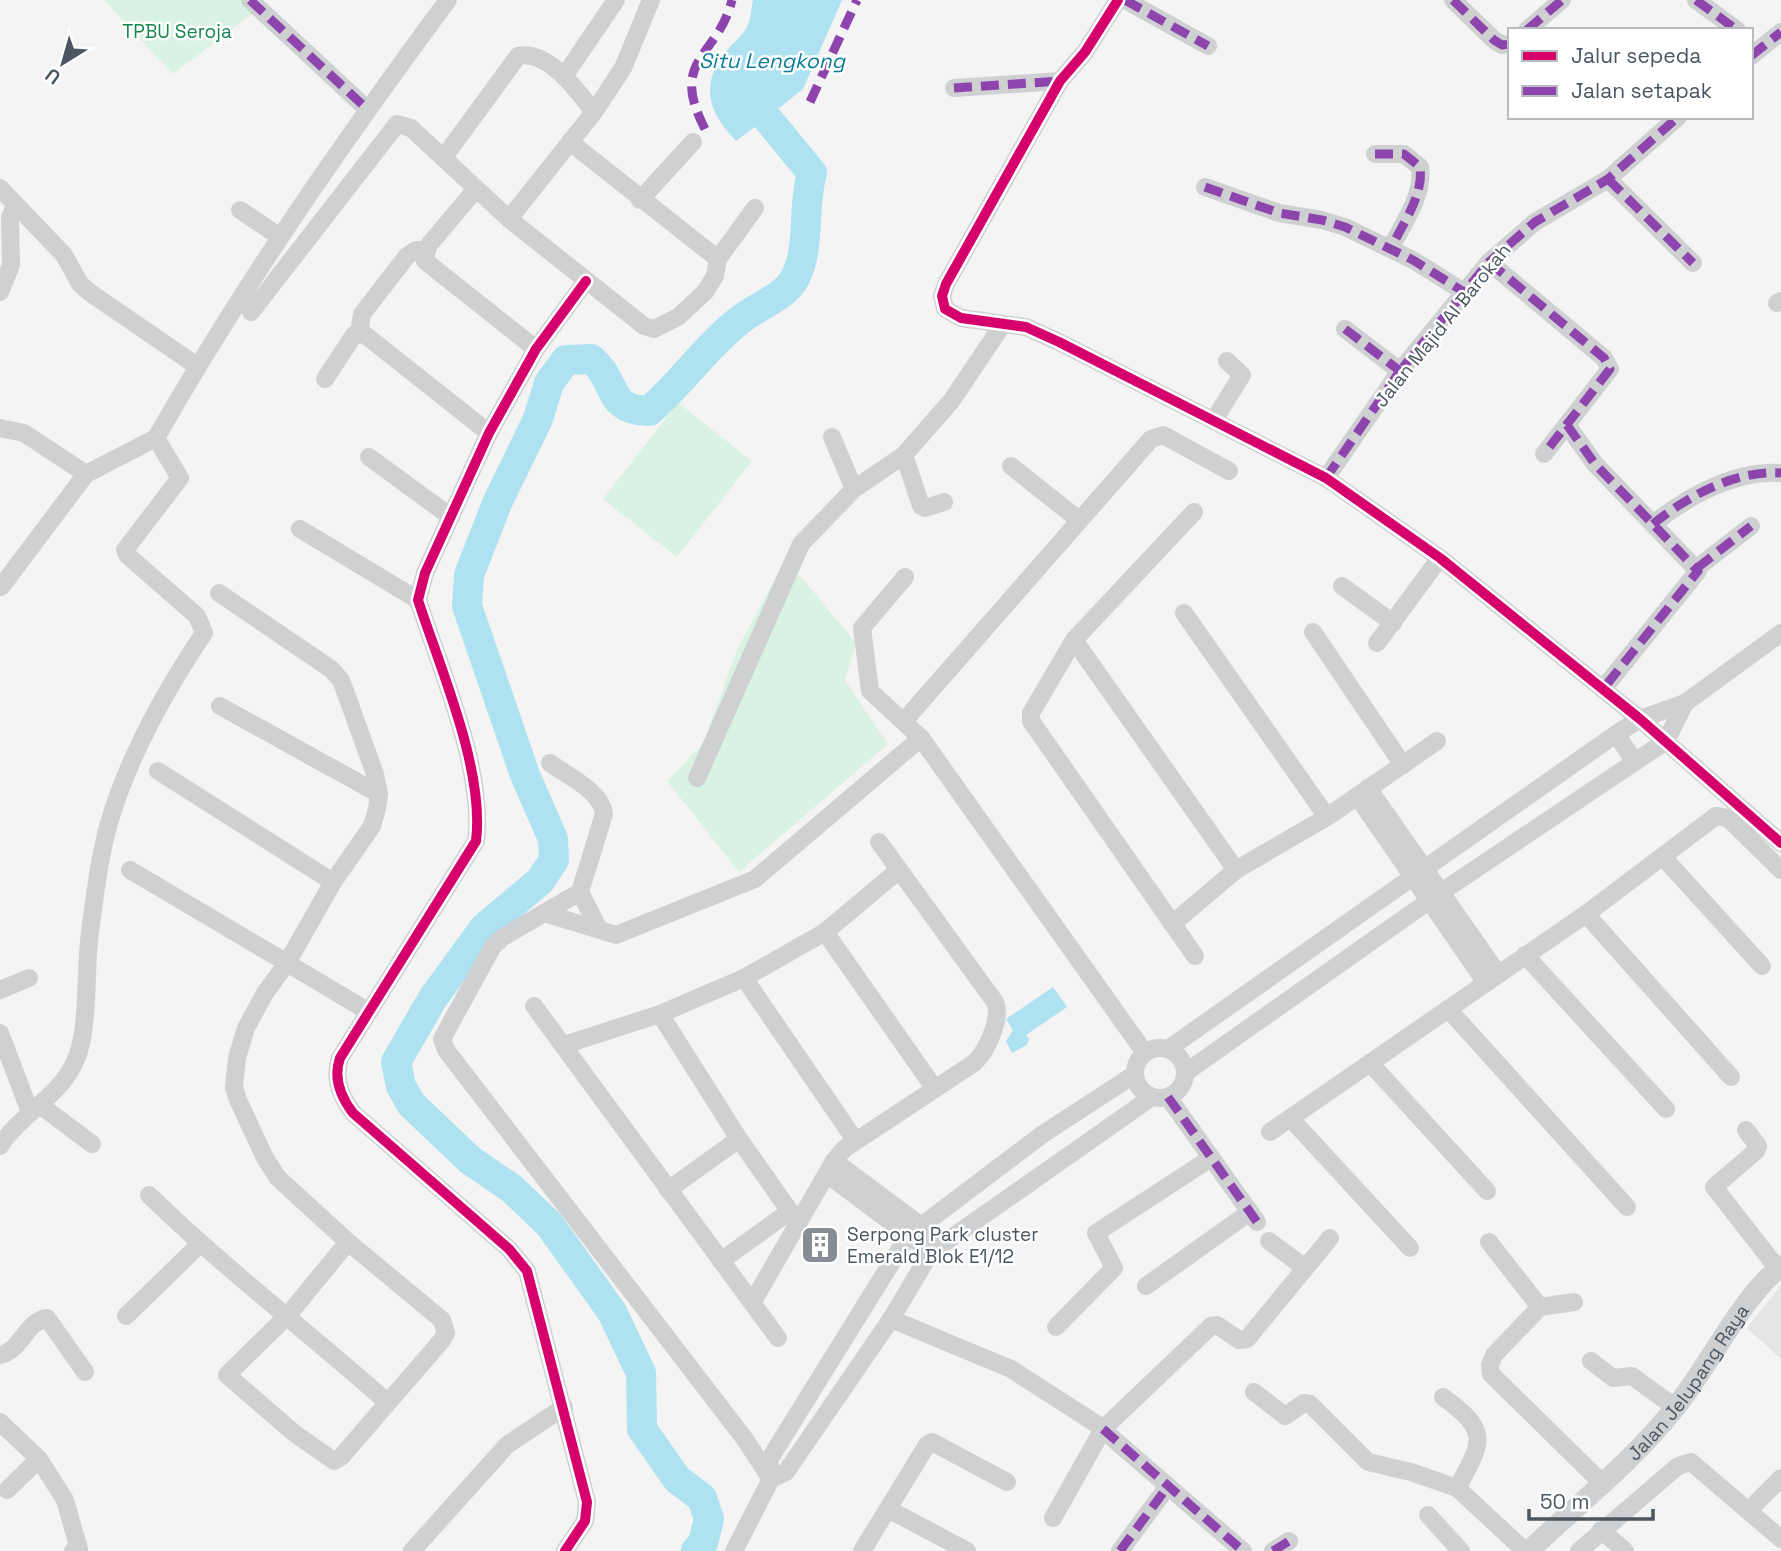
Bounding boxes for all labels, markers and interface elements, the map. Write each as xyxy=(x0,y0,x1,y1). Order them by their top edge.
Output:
park label: TPBU Seroja xyxy=(122,19,232,44)
north arrow xyxy=(28,28,98,98)
legend xyxy=(1508,28,1753,119)
text: Jalur sepeda xyxy=(1571,42,1701,69)
water label: Situ Lengkong xyxy=(699,47,847,74)
text: U xyxy=(40,62,66,90)
text: Jalan setapak xyxy=(1571,77,1712,104)
street label: Jalan Majid Al Barokah xyxy=(1369,238,1516,412)
place label: Serpong Park cluster Emerald Blok E1/12 xyxy=(847,1222,1038,1269)
building icon: Serpong Park cluster Emerald Blok E1/12 xyxy=(799,1224,841,1266)
street label: Jalan Jelupang Raya xyxy=(1622,1299,1755,1466)
scale bar xyxy=(1529,1478,1653,1522)
text: 50 m xyxy=(1540,1488,1590,1515)

